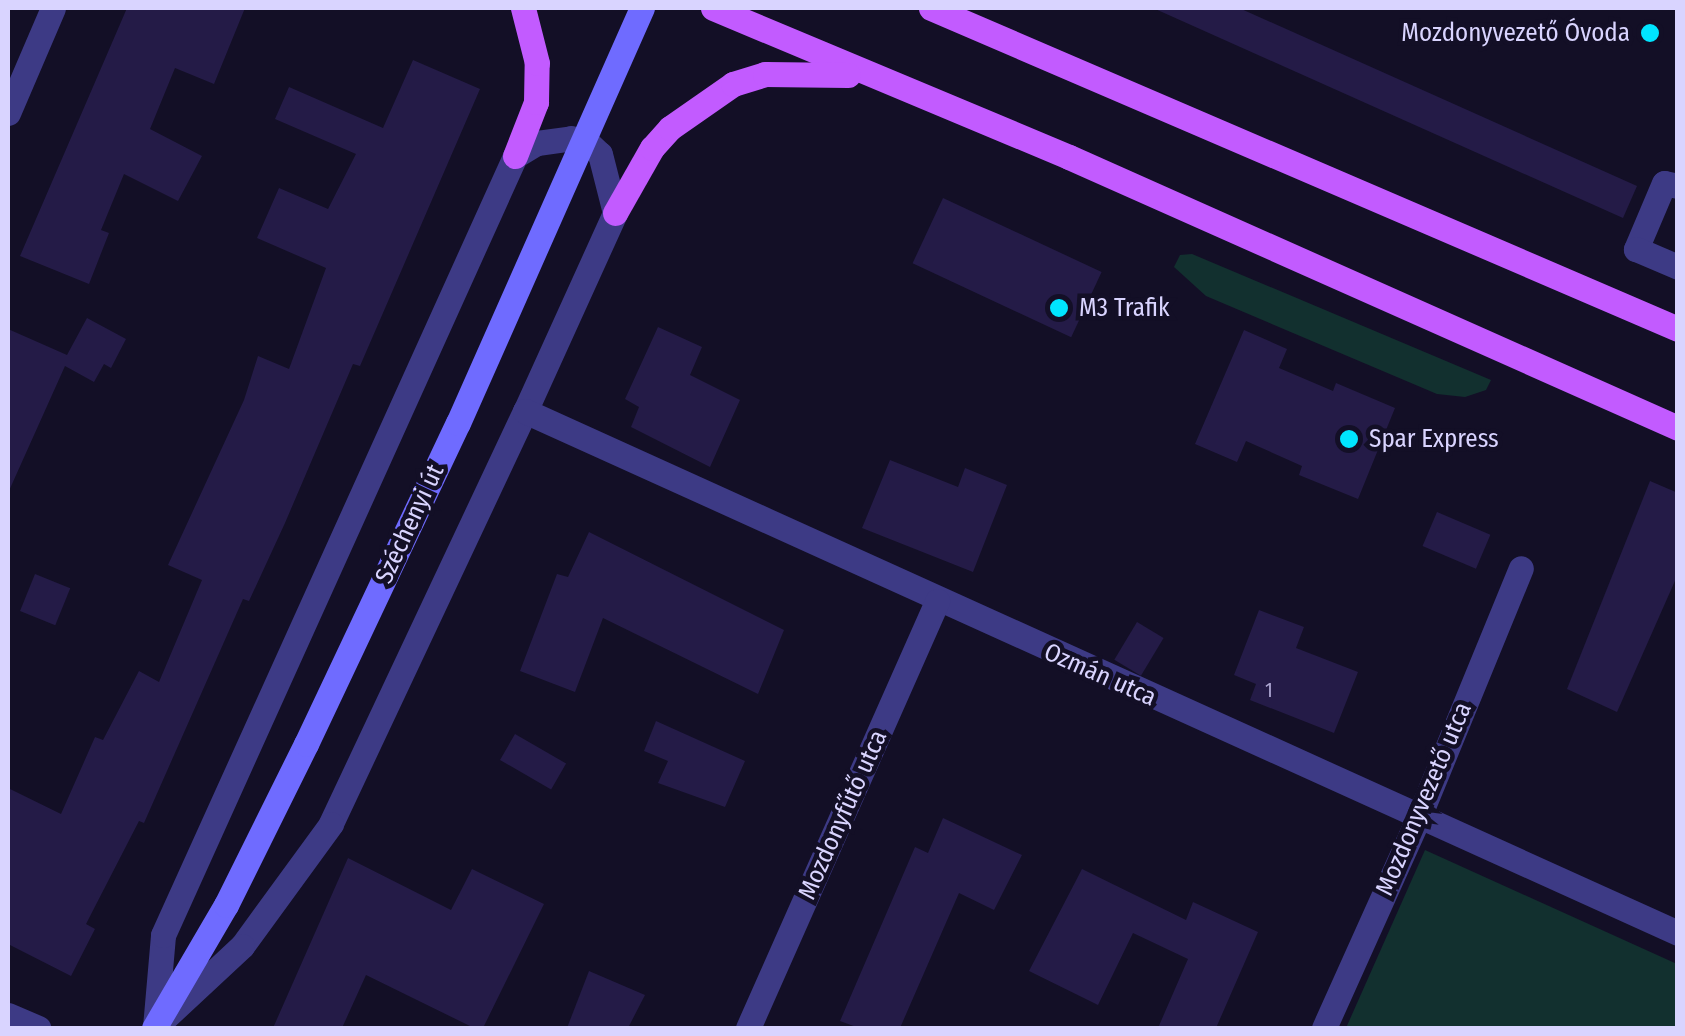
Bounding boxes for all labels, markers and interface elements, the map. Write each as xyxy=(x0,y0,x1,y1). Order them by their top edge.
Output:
place label: Mozdonyvezető Óvoda xyxy=(1401,18,1630,48)
marker: Mozdonyvezető Óvoda xyxy=(1639,22,1661,44)
place label: M3 Trafik xyxy=(1079,293,1170,323)
marker: M3 Trafik xyxy=(1048,297,1070,319)
place label: Spar Express xyxy=(1369,424,1499,454)
marker: Spar Express xyxy=(1338,428,1360,450)
street label: Széchenyi út xyxy=(369,460,451,588)
street label: Ozmán utca xyxy=(1039,637,1161,713)
house number: 1 xyxy=(1265,678,1273,702)
street label: Mozdonyvezető utca xyxy=(1370,698,1478,900)
street label: Mozdonyfűtő utca xyxy=(792,726,894,904)

